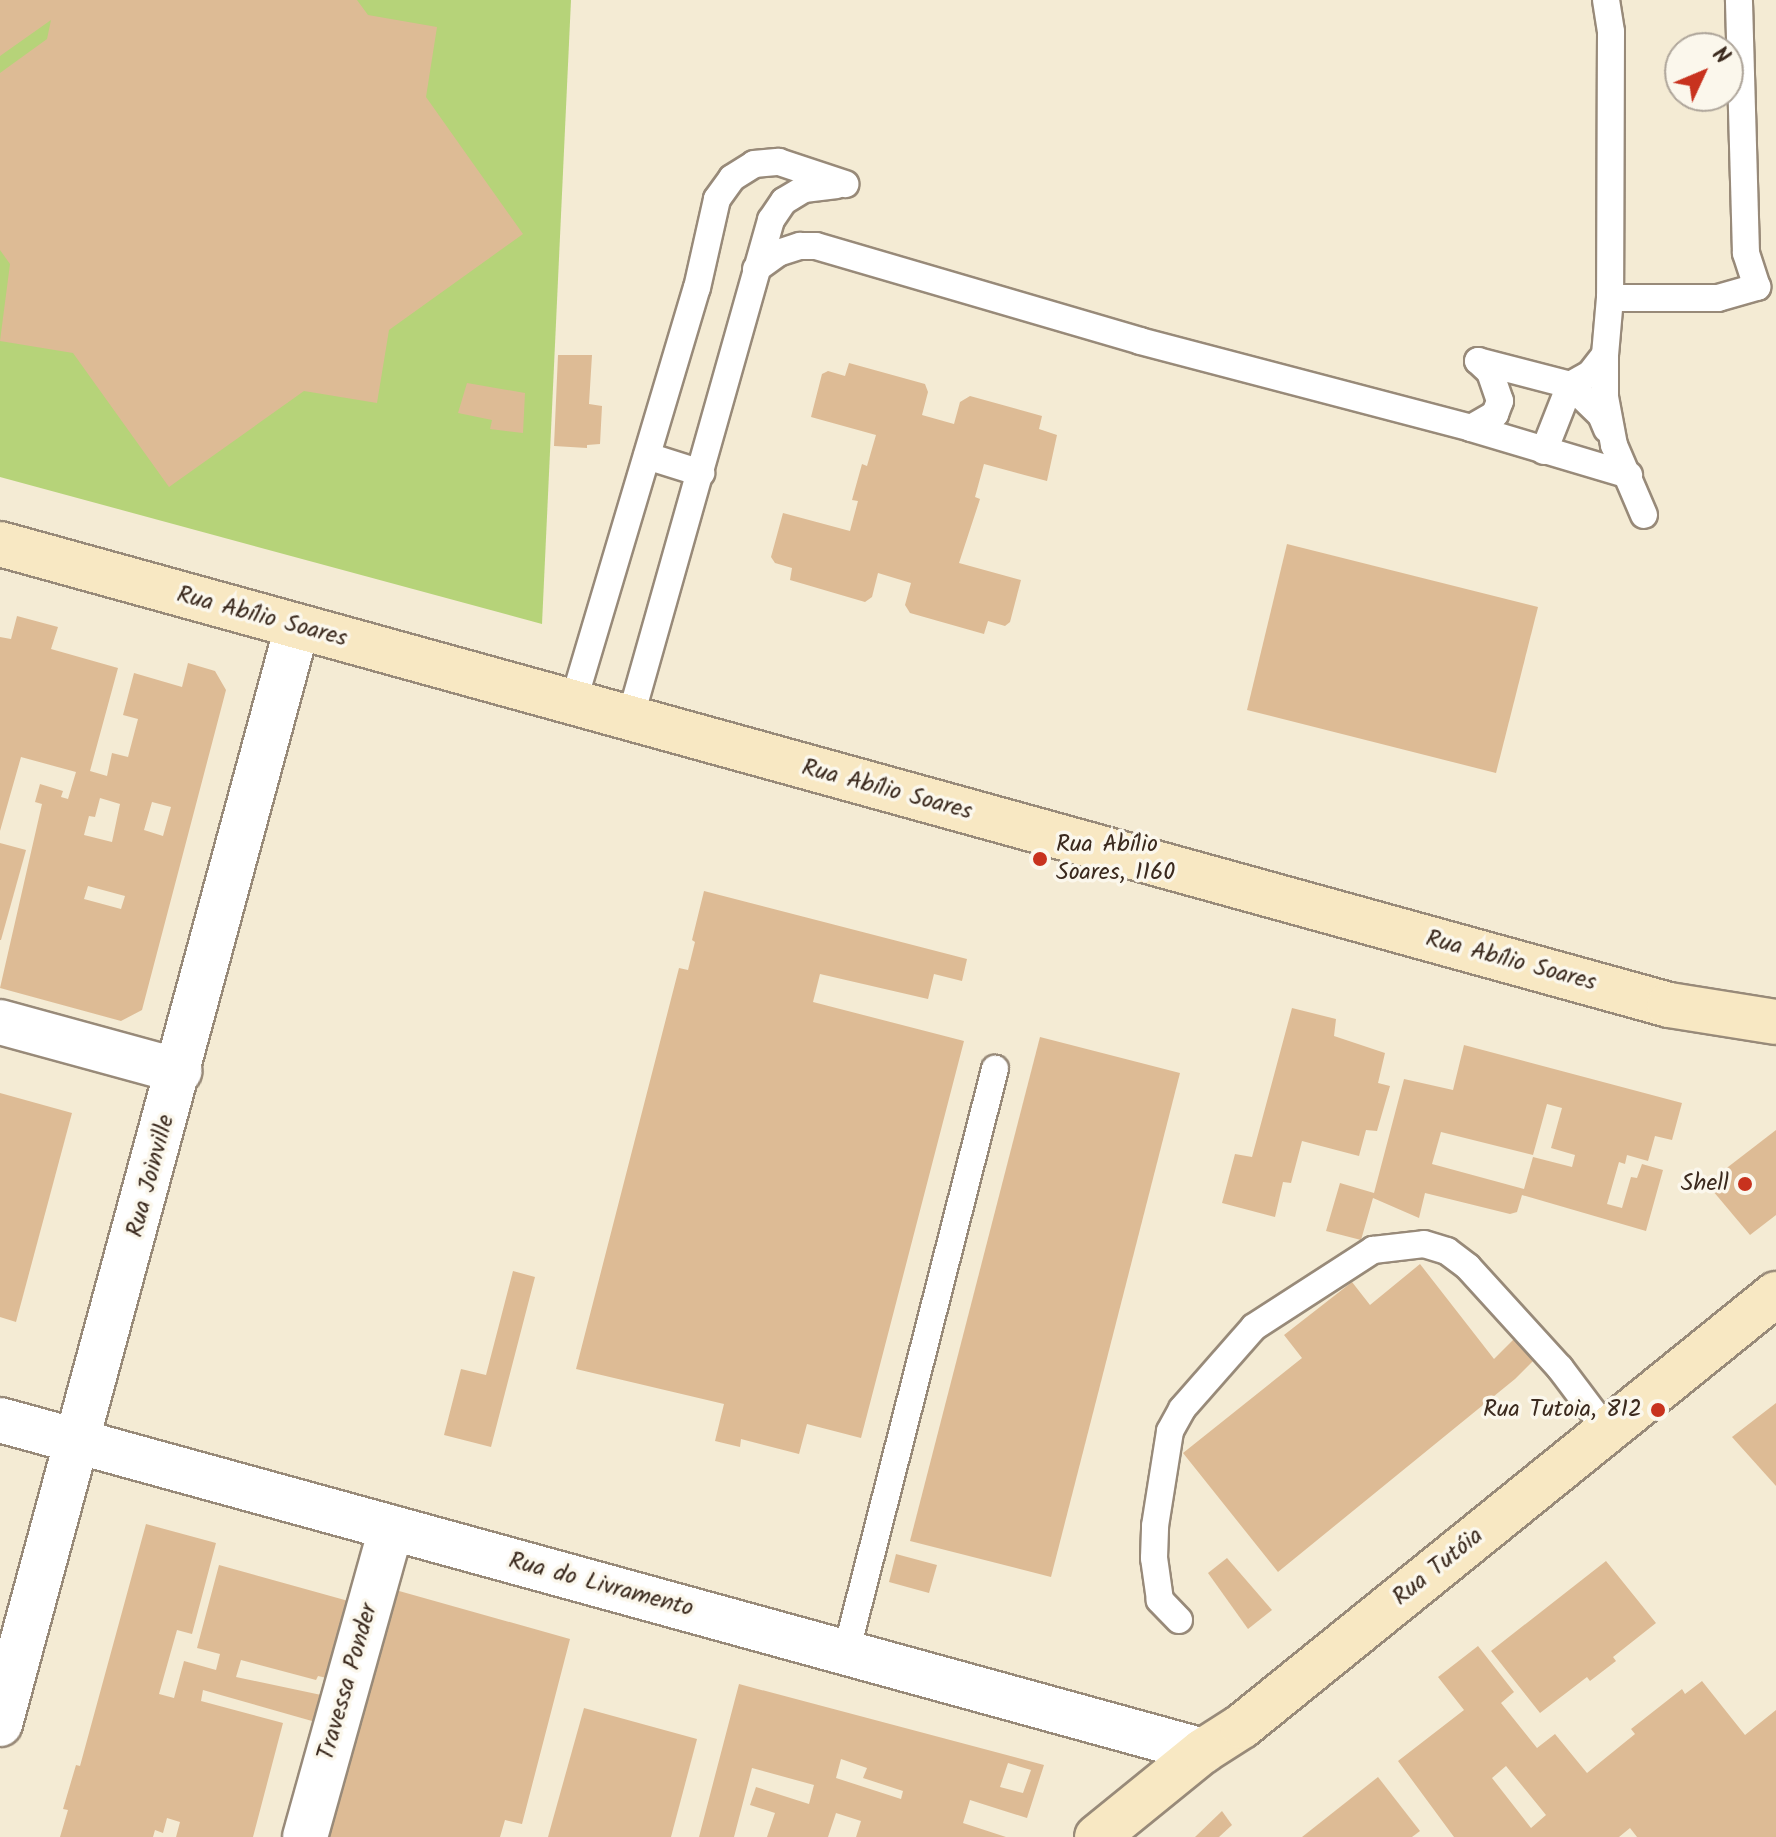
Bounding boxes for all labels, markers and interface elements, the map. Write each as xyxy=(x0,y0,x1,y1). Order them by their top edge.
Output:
north arrow xyxy=(1664,32,1744,112)
text: N xyxy=(1703,39,1738,74)
street label: Rua Abílio Soares xyxy=(174,580,350,654)
street label: Rua Abílio Soares xyxy=(799,753,975,827)
place label: Rua Abílio Soares, 1160 xyxy=(1056,831,1175,887)
marker: Rua Abílio Soares, 1160 xyxy=(1031,850,1049,868)
street label: Rua Abílio Soares xyxy=(1423,924,1599,998)
street label: Rua Joinville xyxy=(121,1112,181,1240)
place label: Shell xyxy=(1681,1170,1729,1198)
marker: Shell xyxy=(1736,1175,1754,1193)
place label: Rua Tutoia, 812 xyxy=(1483,1396,1642,1424)
marker: Rua Tutoia, 812 xyxy=(1649,1401,1667,1419)
street label: Rua Tutóia xyxy=(1387,1522,1489,1612)
street label: Rua do Livramento xyxy=(506,1547,696,1623)
street label: Travessa Ponder xyxy=(312,1600,384,1764)

